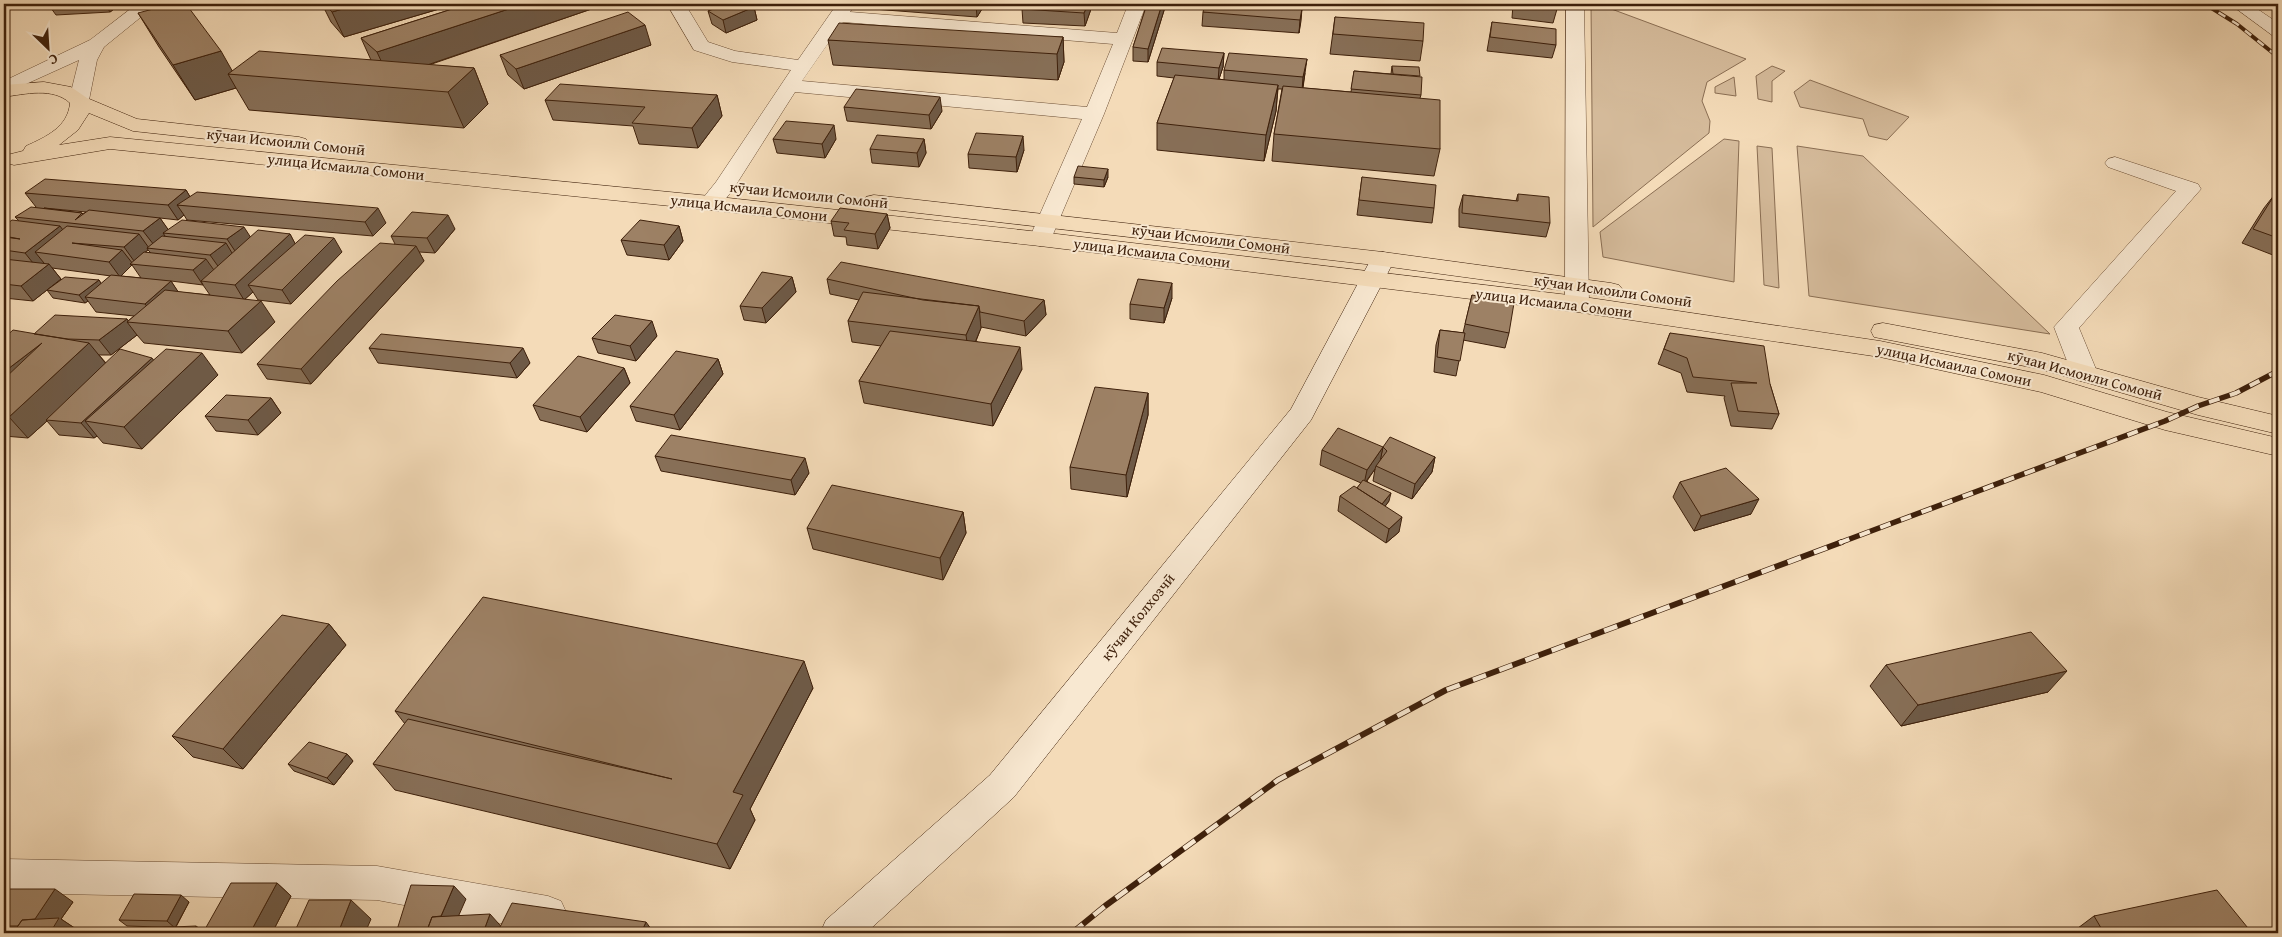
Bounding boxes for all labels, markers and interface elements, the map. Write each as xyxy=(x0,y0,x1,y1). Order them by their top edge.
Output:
north arrow xyxy=(22,22,72,72)
text: С xyxy=(46,49,61,71)
street label: кӯчаи Исмоили Сомонӣ xyxy=(206,123,366,160)
street label: улица Исмаила Сомони xyxy=(265,148,426,185)
street label: кӯчаи Исмоили Сомонӣ xyxy=(729,176,889,213)
street label: улица Исмаила Сомони xyxy=(668,189,829,226)
street label: кӯчаи Исмоили Сомонӣ xyxy=(1131,218,1291,259)
street label: улица Исмаила Сомони xyxy=(1071,232,1232,273)
street label: кӯчаи Исмоили Сомонӣ xyxy=(1533,269,1693,312)
street label: улица Исмаила Сомони xyxy=(1473,282,1634,323)
street label: улица Исмаила Сомони xyxy=(1874,338,2034,391)
street label: кӯчаи Исмоили Сомонӣ xyxy=(2006,344,2165,405)
street label: кӯчаи Колхозчӣ xyxy=(1096,569,1179,665)

